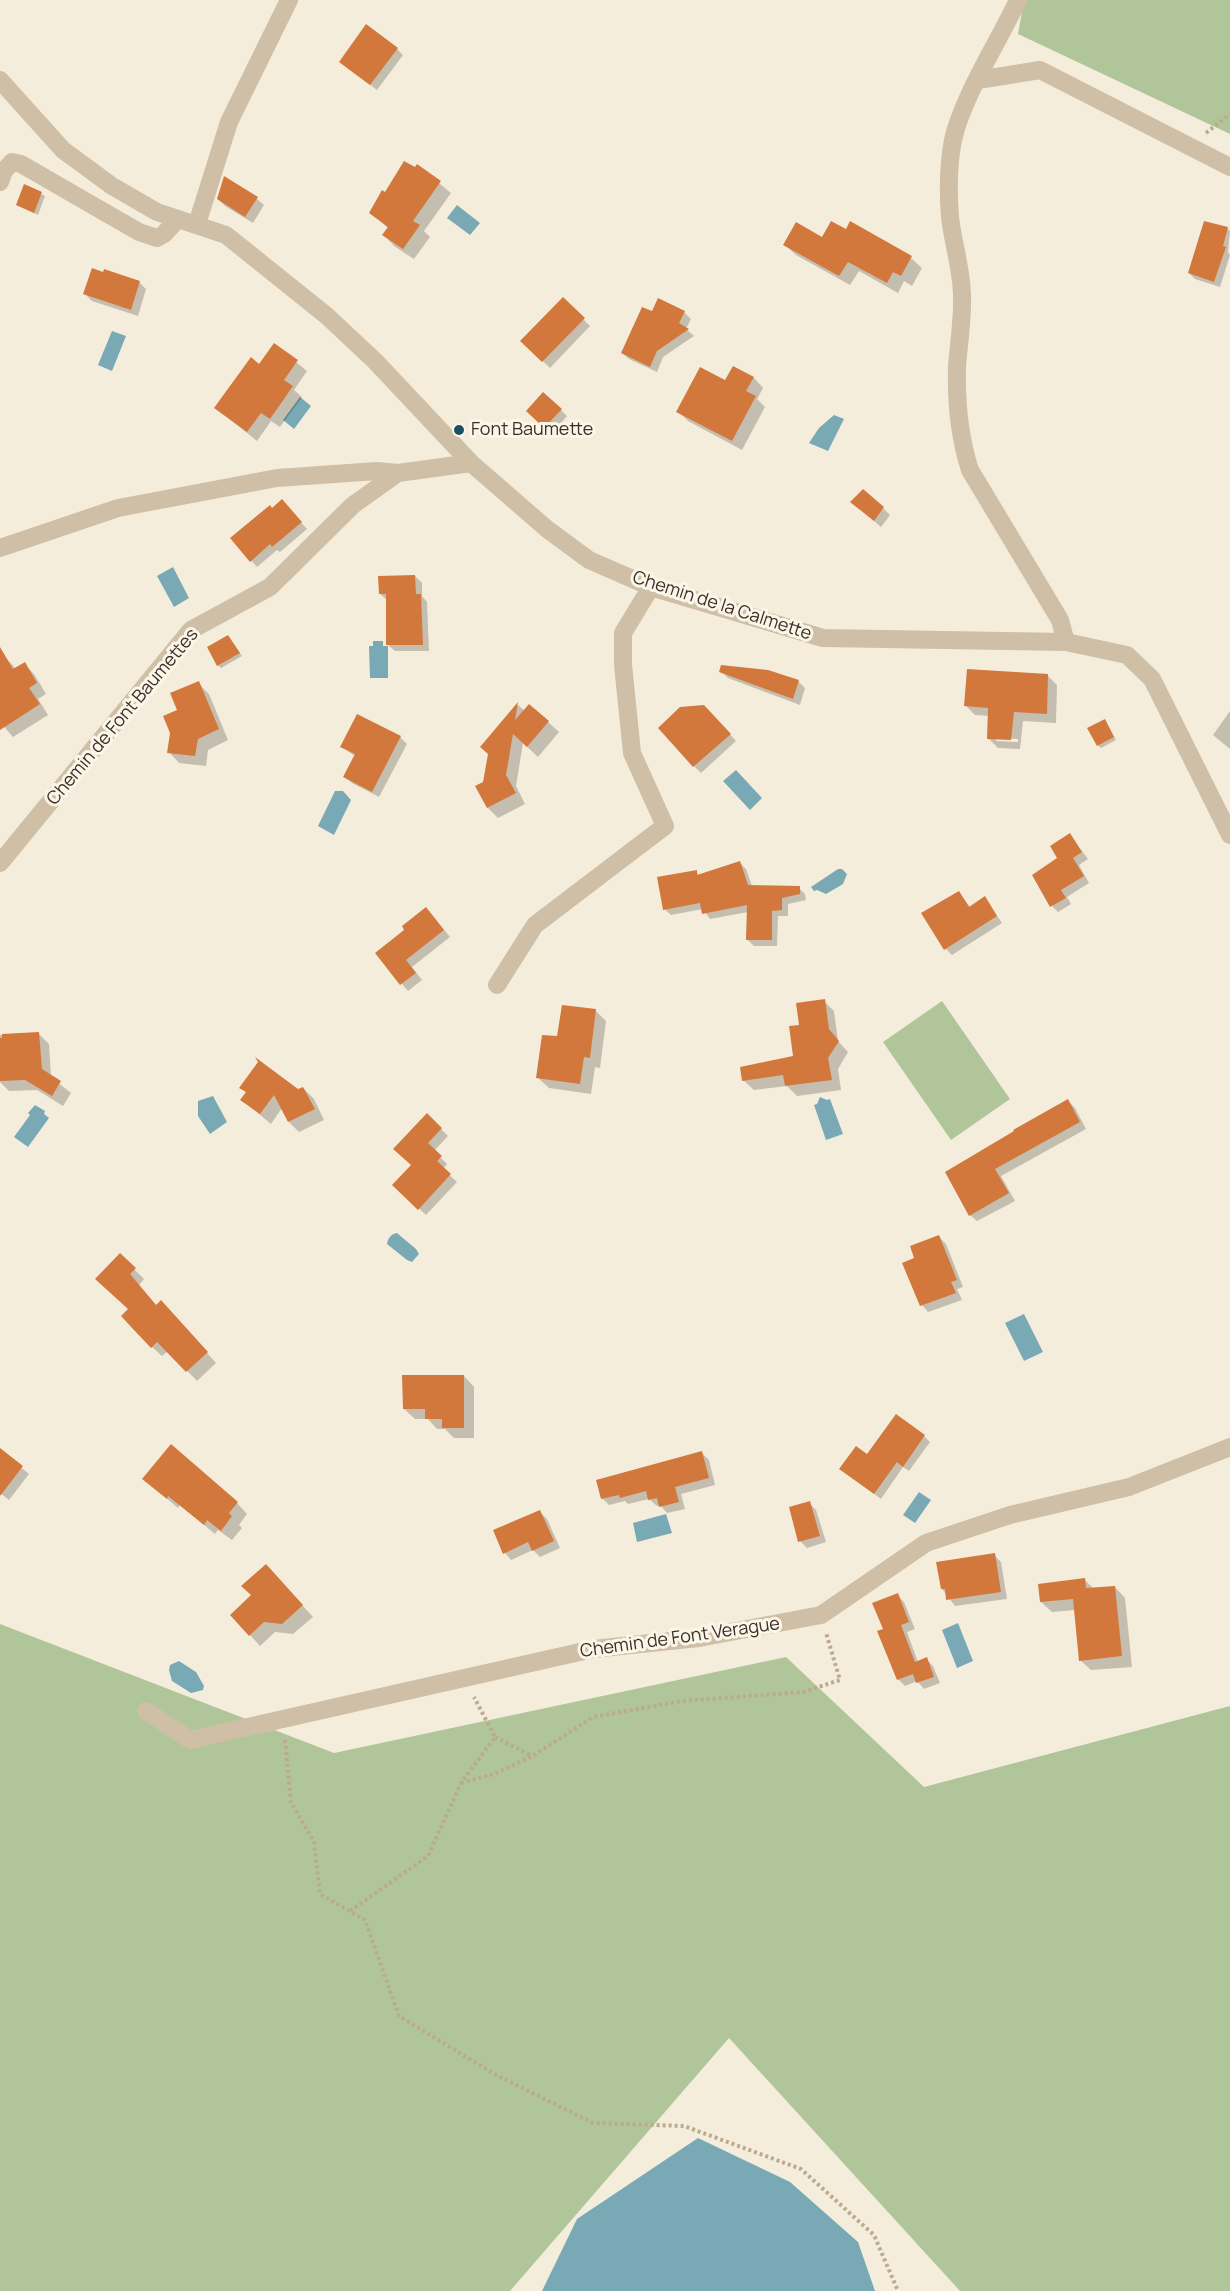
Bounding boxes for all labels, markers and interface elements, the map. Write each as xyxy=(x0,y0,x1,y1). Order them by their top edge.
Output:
place label: Font Baumette xyxy=(471,419,593,441)
marker: Font Baumette xyxy=(452,423,466,437)
street label: Chemin de la Calmette xyxy=(630,567,814,645)
street label: Chemin de Font Baumettes xyxy=(43,624,203,810)
street label: Chemin de Font Verague xyxy=(579,1613,781,1663)

